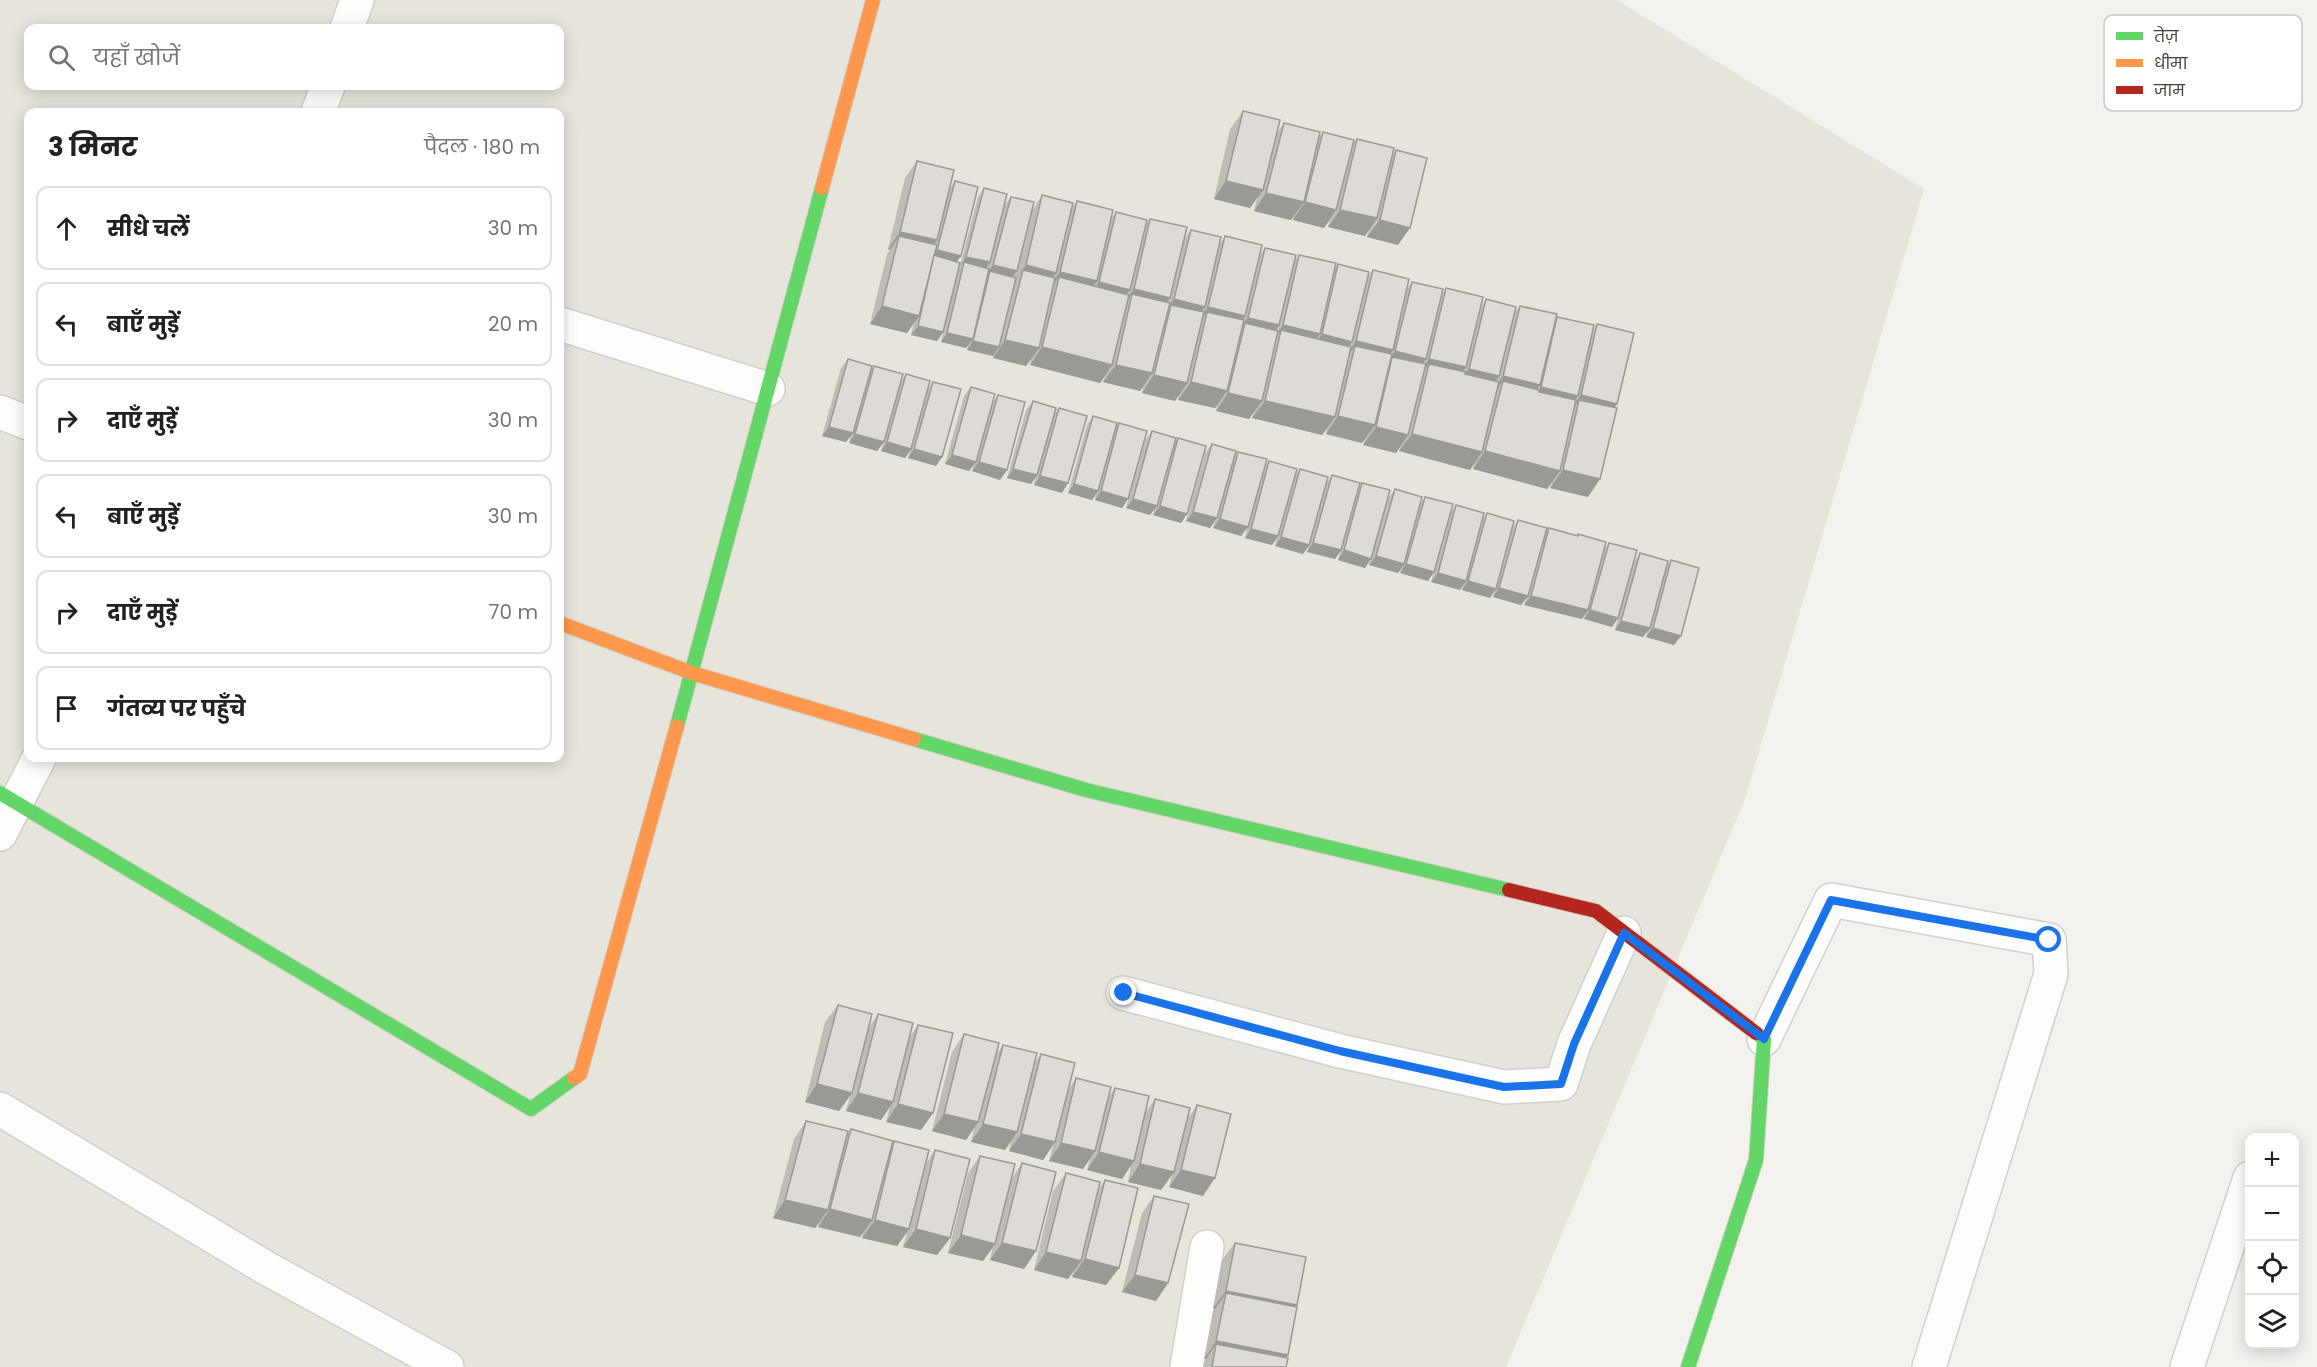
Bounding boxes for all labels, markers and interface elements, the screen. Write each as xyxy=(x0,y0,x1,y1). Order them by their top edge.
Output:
legend xyxy=(2104,15,2302,111)
search box xyxy=(24,24,564,90)
text: तेज़ xyxy=(2153,25,2179,48)
icon: search xyxy=(45,41,78,74)
text: यहाँ खोजें xyxy=(93,42,180,73)
text: धीमा xyxy=(2154,52,2189,75)
text: जाम xyxy=(2153,79,2185,102)
text: 3 मिनट xyxy=(48,129,138,165)
text: पैदल · 180 m xyxy=(424,133,540,161)
icon: ahead xyxy=(50,212,83,245)
text: सीधे चलें xyxy=(107,213,190,244)
text: 30 m xyxy=(488,214,538,242)
icon: left xyxy=(50,308,83,341)
text: बाएँ मुड़ें xyxy=(107,309,179,340)
text: 20 m xyxy=(488,310,538,338)
icon: right xyxy=(50,404,83,437)
text: दाएँ मुड़ें xyxy=(107,405,178,436)
text: 30 m xyxy=(488,406,538,434)
icon: left xyxy=(50,500,83,533)
text: बाएँ मुड़ें xyxy=(107,501,179,532)
text: 30 m xyxy=(488,502,538,530)
icon: right xyxy=(50,596,83,629)
text: दाएँ मुड़ें xyxy=(107,597,178,628)
text: 70 m xyxy=(489,598,538,626)
icon: arrive xyxy=(50,692,83,725)
text: गंतव्य पर पहुँचे xyxy=(107,693,246,724)
route start xyxy=(2035,926,2061,952)
route end xyxy=(1110,979,1136,1005)
map controls xyxy=(2245,1133,2299,1349)
button: + xyxy=(2245,1133,2299,1187)
button: − xyxy=(2245,1187,2299,1241)
button: locate xyxy=(2245,1241,2299,1295)
button: layers xyxy=(2245,1295,2299,1349)

